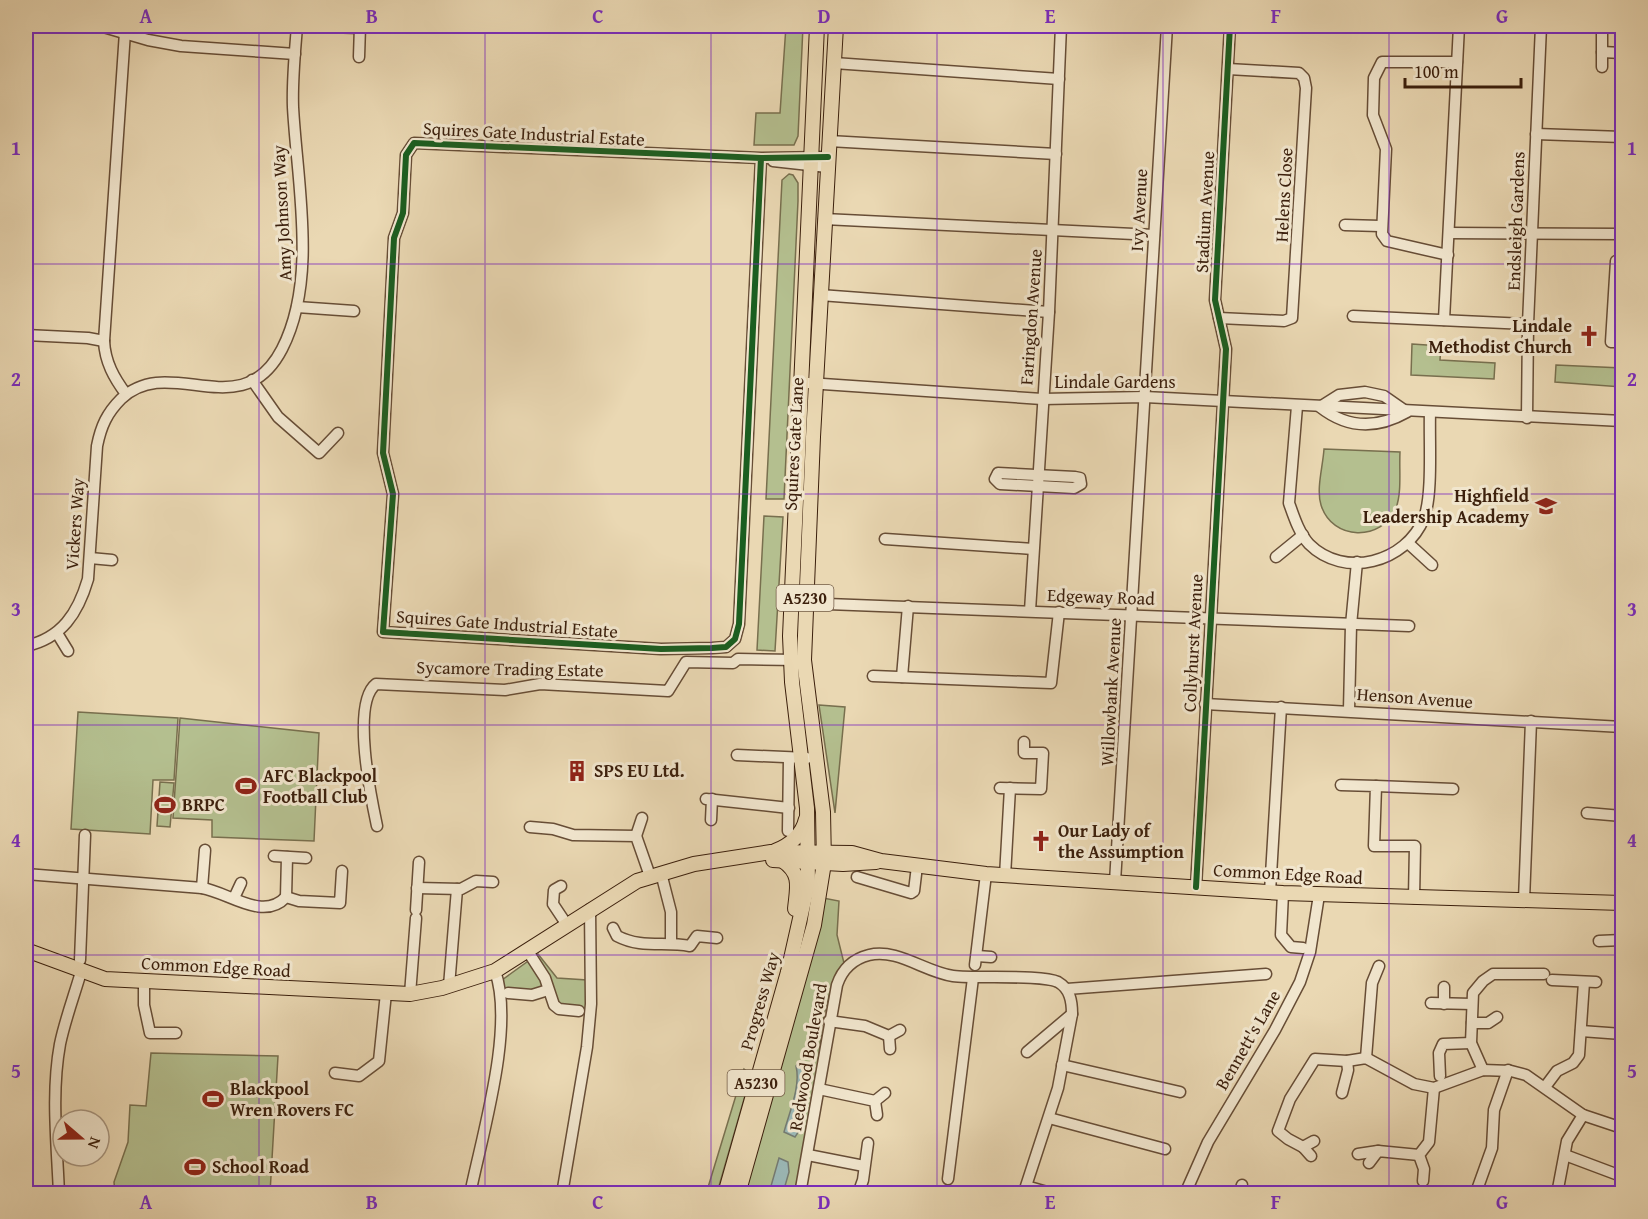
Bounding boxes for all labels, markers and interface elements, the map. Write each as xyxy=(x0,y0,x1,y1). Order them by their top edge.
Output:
text: A xyxy=(140,1,153,30)
text: B xyxy=(366,1,378,30)
text: C xyxy=(592,1,604,30)
text: D xyxy=(817,1,831,30)
text: E xyxy=(1045,1,1056,30)
text: F xyxy=(1271,1,1281,30)
text: G xyxy=(1496,1,1508,30)
scale bar xyxy=(1405,51,1520,89)
text: 100 m xyxy=(1414,58,1459,85)
street label: Squires Gate Industrial Estate xyxy=(422,114,646,153)
text: 1 xyxy=(11,133,21,162)
text: 1 xyxy=(1627,133,1637,162)
street label: Amy Johnson Way xyxy=(264,144,299,282)
street label: Helens Close xyxy=(1268,147,1299,243)
street label: Stadium Avenue xyxy=(1188,150,1221,274)
street label: Endsleigh Gardens xyxy=(1500,151,1531,291)
street label: Ivy Avenue xyxy=(1123,168,1154,252)
street label: Faringdon Avenue xyxy=(1012,248,1049,386)
place label: Lindale Methodist Church xyxy=(1428,312,1572,360)
church icon: Lindale Methodist Church xyxy=(1577,324,1601,348)
text: 2 xyxy=(11,364,21,393)
text: 2 xyxy=(1627,364,1637,393)
street label: Lindale Gardens xyxy=(1054,368,1176,395)
street label: Squires Gate Lane xyxy=(777,377,810,511)
street label: Vickers Way xyxy=(58,477,91,571)
place label: Highfield Leadership Academy xyxy=(1363,482,1530,530)
school or university icon: Highfield Leadership Academy xyxy=(1534,494,1558,518)
street label: Collyhurst Avenue xyxy=(1175,573,1210,713)
street label: Edgeway Road xyxy=(1047,581,1156,612)
road number: A5230 xyxy=(776,585,834,611)
text: 3 xyxy=(11,594,21,623)
text: 3 xyxy=(1627,594,1637,623)
street label: Squires Gate Industrial Estate xyxy=(395,602,619,645)
street label: Willowbank Avenue xyxy=(1093,617,1128,767)
street label: Sycamore Trading Estate xyxy=(416,653,604,684)
street label: Henson Avenue xyxy=(1356,680,1474,715)
place label: SPS EU Ltd. xyxy=(594,757,685,784)
building icon: SPS EU Ltd. xyxy=(565,759,589,783)
place label: AFC Blackpool Football Club xyxy=(263,762,378,810)
sports icon: AFC Blackpool Football Club xyxy=(234,774,258,798)
place label: BRPC xyxy=(182,791,225,818)
sports icon: BRPC xyxy=(153,793,177,817)
place label: Our Lady of the Assumption xyxy=(1058,817,1184,865)
text: 4 xyxy=(11,825,21,854)
text: 4 xyxy=(1627,825,1637,854)
church icon: Our Lady of the Assumption xyxy=(1029,829,1053,853)
street label: Common Edge Road xyxy=(1213,856,1364,891)
street label: Common Edge Road xyxy=(141,949,292,984)
street label: Progress Way xyxy=(733,949,786,1053)
street label: Redwood Boulevard xyxy=(781,981,834,1133)
street label: Bennett's Lane xyxy=(1208,985,1287,1095)
text: 5 xyxy=(11,1056,21,1085)
text: 5 xyxy=(1627,1056,1637,1085)
road number: A5230 xyxy=(728,1070,784,1096)
place label: Blackpool Wren Rovers FC xyxy=(230,1075,354,1123)
sports icon: Blackpool Wren Rovers FC xyxy=(201,1087,225,1111)
north arrow xyxy=(51,1108,111,1168)
text: N xyxy=(82,1134,108,1153)
place label: School Road xyxy=(212,1153,310,1180)
sports icon: School Road xyxy=(183,1155,207,1179)
text: A xyxy=(140,1187,153,1216)
text: B xyxy=(366,1187,378,1216)
text: C xyxy=(592,1187,604,1216)
text: D xyxy=(817,1187,831,1216)
text: E xyxy=(1045,1187,1056,1216)
text: F xyxy=(1271,1187,1281,1216)
text: G xyxy=(1496,1187,1508,1216)

